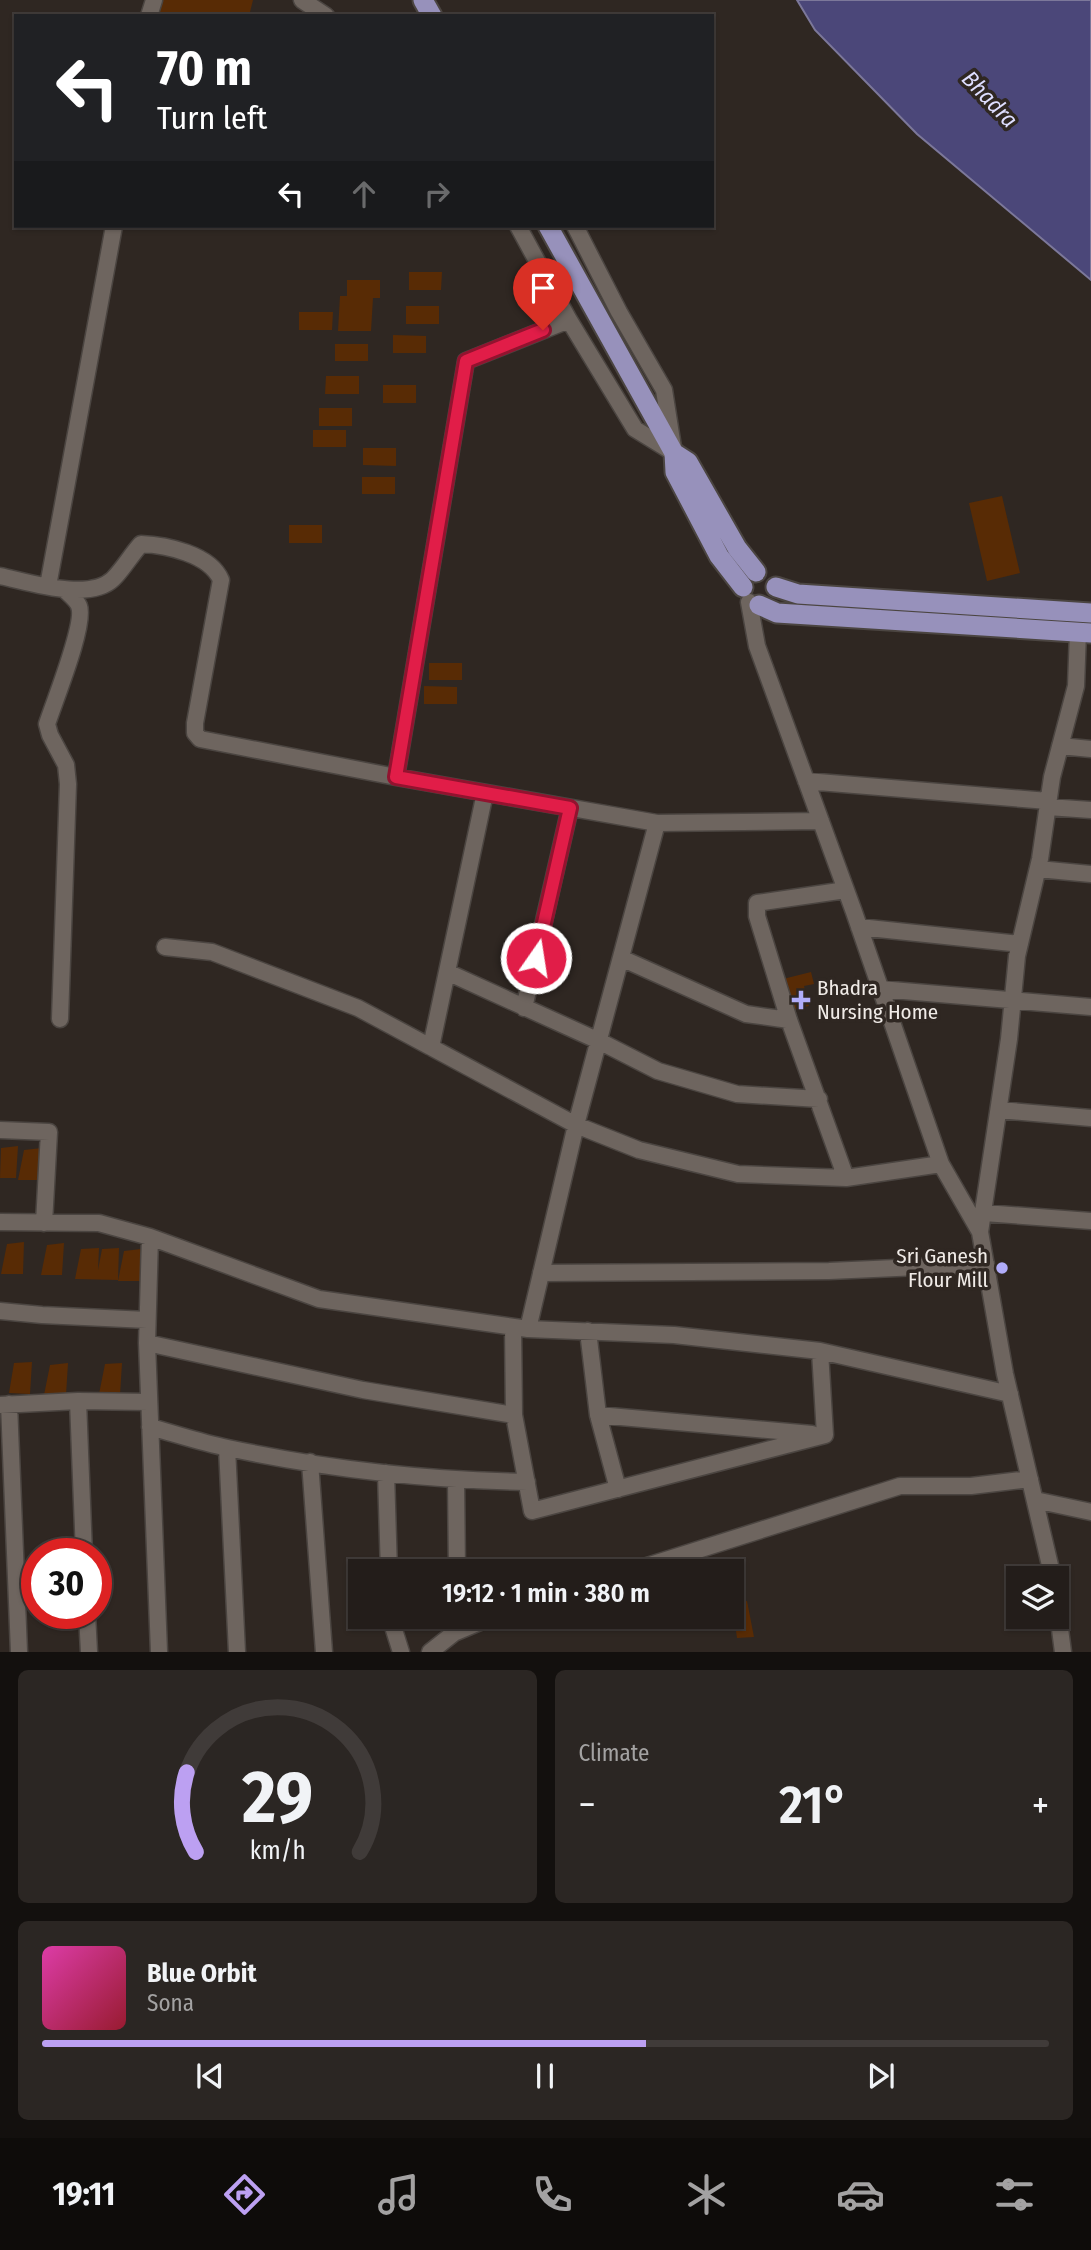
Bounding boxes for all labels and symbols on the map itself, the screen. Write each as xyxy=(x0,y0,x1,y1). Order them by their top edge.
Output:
water label: Bhadra xyxy=(956,65,1024,133)
pin xyxy=(513,258,573,330)
position arrow xyxy=(499,921,573,995)
place label: Bhadra Nursing Home xyxy=(817,975,938,1025)
marker: Bhadra Nursing Home xyxy=(791,990,811,1010)
place label: Sri Ganesh Flour Mill xyxy=(896,1243,988,1293)
marker: Sri Ganesh Flour Mill xyxy=(994,1260,1010,1276)
speed limit sign: 30 xyxy=(21,1538,112,1629)

